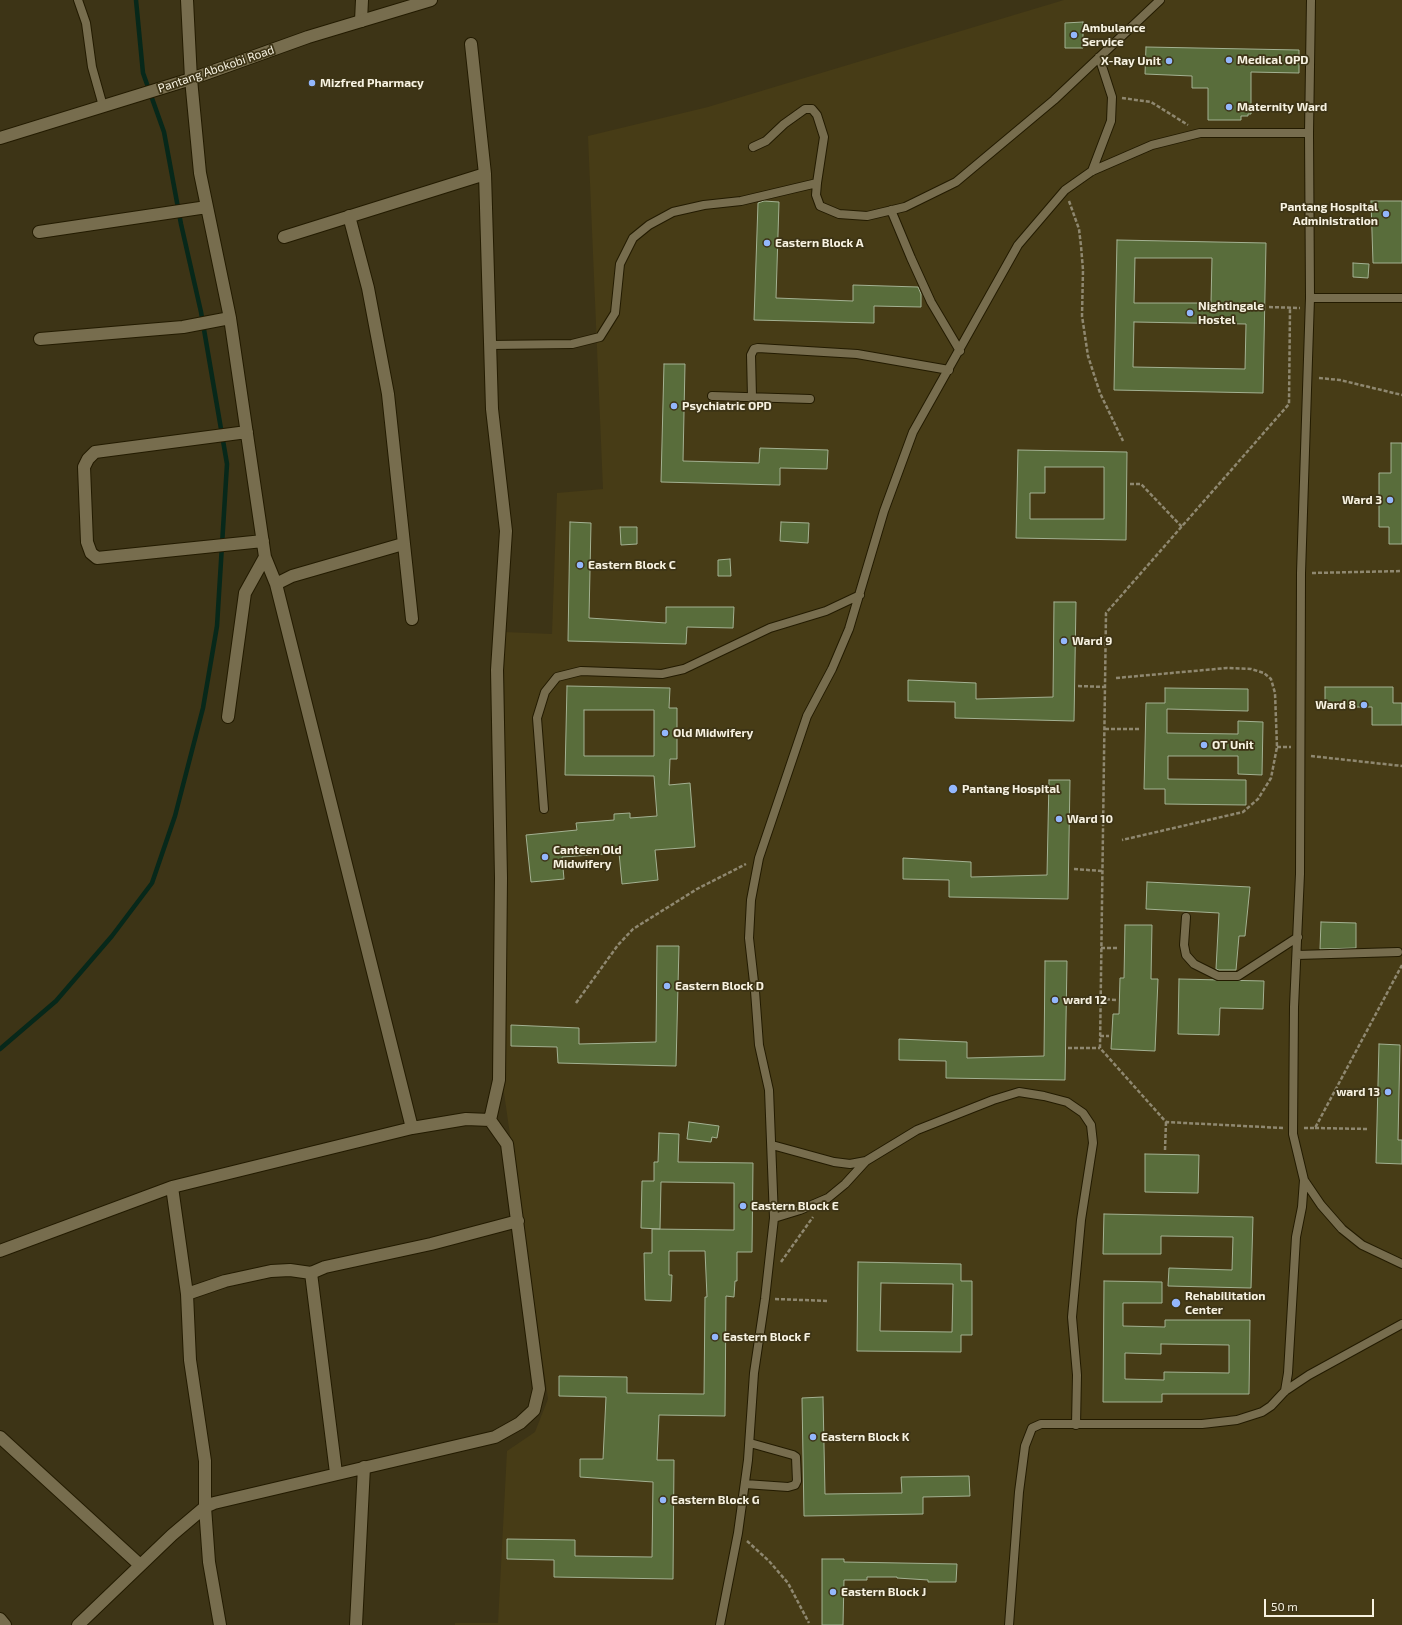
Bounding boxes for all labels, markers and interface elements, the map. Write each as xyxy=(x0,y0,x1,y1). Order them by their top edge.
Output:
place label: Ambulance Service xyxy=(1082,21,1145,49)
marker: Ambulance Service xyxy=(1069,30,1079,40)
street label: Pantang Abokobi Road xyxy=(156,42,276,96)
place label: Medical OPD xyxy=(1237,53,1309,67)
place label: X-Ray Unit xyxy=(1101,54,1161,68)
marker: Medical OPD xyxy=(1224,55,1234,65)
marker: X-Ray Unit xyxy=(1164,56,1174,66)
place label: Mizfred Pharmacy xyxy=(320,76,424,90)
marker: Mizfred Pharmacy xyxy=(307,78,317,88)
place label: Maternity Ward xyxy=(1237,100,1327,114)
marker: Maternity Ward xyxy=(1224,102,1234,112)
place label: Pantang Hospital Administration xyxy=(1280,200,1378,228)
marker: Pantang Hospital Administration xyxy=(1381,209,1391,219)
place label: Eastern Block A xyxy=(775,236,864,250)
marker: Eastern Block A xyxy=(762,238,772,248)
place label: Nightingale Hostel xyxy=(1198,299,1264,327)
marker: Nightingale Hostel xyxy=(1185,308,1195,318)
place label: Psychiatric OPD xyxy=(682,399,772,413)
marker: Psychiatric OPD xyxy=(669,401,679,411)
place label: Ward 3 xyxy=(1342,493,1382,507)
marker: Ward 3 xyxy=(1385,495,1395,505)
place label: Eastern Block C xyxy=(588,558,676,572)
marker: Eastern Block C xyxy=(575,560,585,570)
place label: Ward 9 xyxy=(1072,634,1112,648)
marker: Ward 9 xyxy=(1059,636,1069,646)
place label: Ward 8 xyxy=(1315,698,1356,712)
marker: Ward 8 xyxy=(1359,700,1369,710)
place label: Old Midwifery xyxy=(673,726,753,740)
marker: Old Midwifery xyxy=(660,728,670,738)
place label: OT Unit xyxy=(1212,738,1254,752)
marker: OT Unit xyxy=(1199,740,1209,750)
place label: Pantang Hospital xyxy=(962,782,1060,796)
marker: Pantang Hospital xyxy=(947,783,959,795)
place label: Ward 10 xyxy=(1067,812,1113,826)
marker: Ward 10 xyxy=(1054,814,1064,824)
place label: Canteen Old Midwifery xyxy=(553,843,622,871)
marker: Canteen Old Midwifery xyxy=(540,852,550,862)
place label: Eastern Block D xyxy=(675,979,764,993)
marker: Eastern Block D xyxy=(662,981,672,991)
place label: ward 12 xyxy=(1063,993,1107,1007)
marker: ward 12 xyxy=(1050,995,1060,1005)
place label: ward 13 xyxy=(1336,1085,1380,1099)
marker: ward 13 xyxy=(1383,1087,1393,1097)
place label: Eastern Block E xyxy=(751,1199,839,1213)
marker: Eastern Block E xyxy=(738,1201,748,1211)
place label: Rehabilitation Center xyxy=(1185,1289,1265,1317)
marker: Rehabilitation Center xyxy=(1170,1297,1182,1309)
place label: Eastern Block F xyxy=(723,1330,811,1344)
marker: Eastern Block F xyxy=(710,1332,720,1342)
place label: Eastern Block K xyxy=(821,1430,909,1444)
marker: Eastern Block K xyxy=(808,1432,818,1442)
place label: Eastern Block G xyxy=(671,1493,760,1507)
marker: Eastern Block G xyxy=(658,1495,668,1505)
place label: Eastern Block J xyxy=(841,1585,926,1599)
marker: Eastern Block J xyxy=(828,1587,838,1597)
scale bar xyxy=(1266,1591,1376,1617)
text: 50 m xyxy=(1271,1599,1298,1613)

